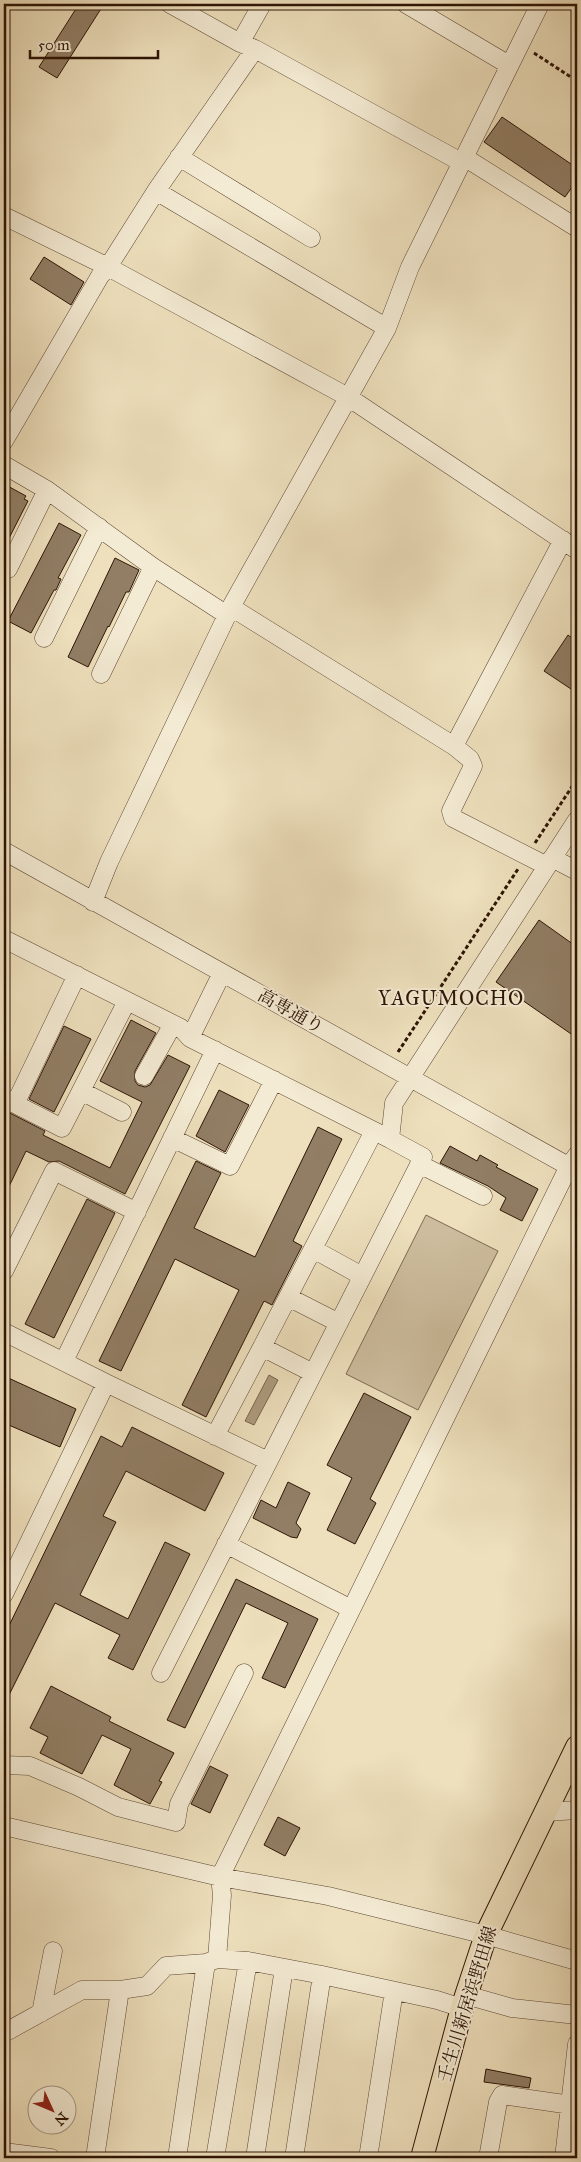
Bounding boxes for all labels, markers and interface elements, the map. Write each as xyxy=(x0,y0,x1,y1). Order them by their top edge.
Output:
scale bar xyxy=(30,28,158,60)
text: 50 m xyxy=(38,36,70,54)
street label: 高専通り xyxy=(254,984,328,1038)
district label: YAGUMOCHO xyxy=(378,986,524,1010)
street label: 壬生川新居浜野田線 xyxy=(433,1923,501,2085)
north arrow xyxy=(28,2084,78,2134)
text: N xyxy=(51,2109,71,2129)

